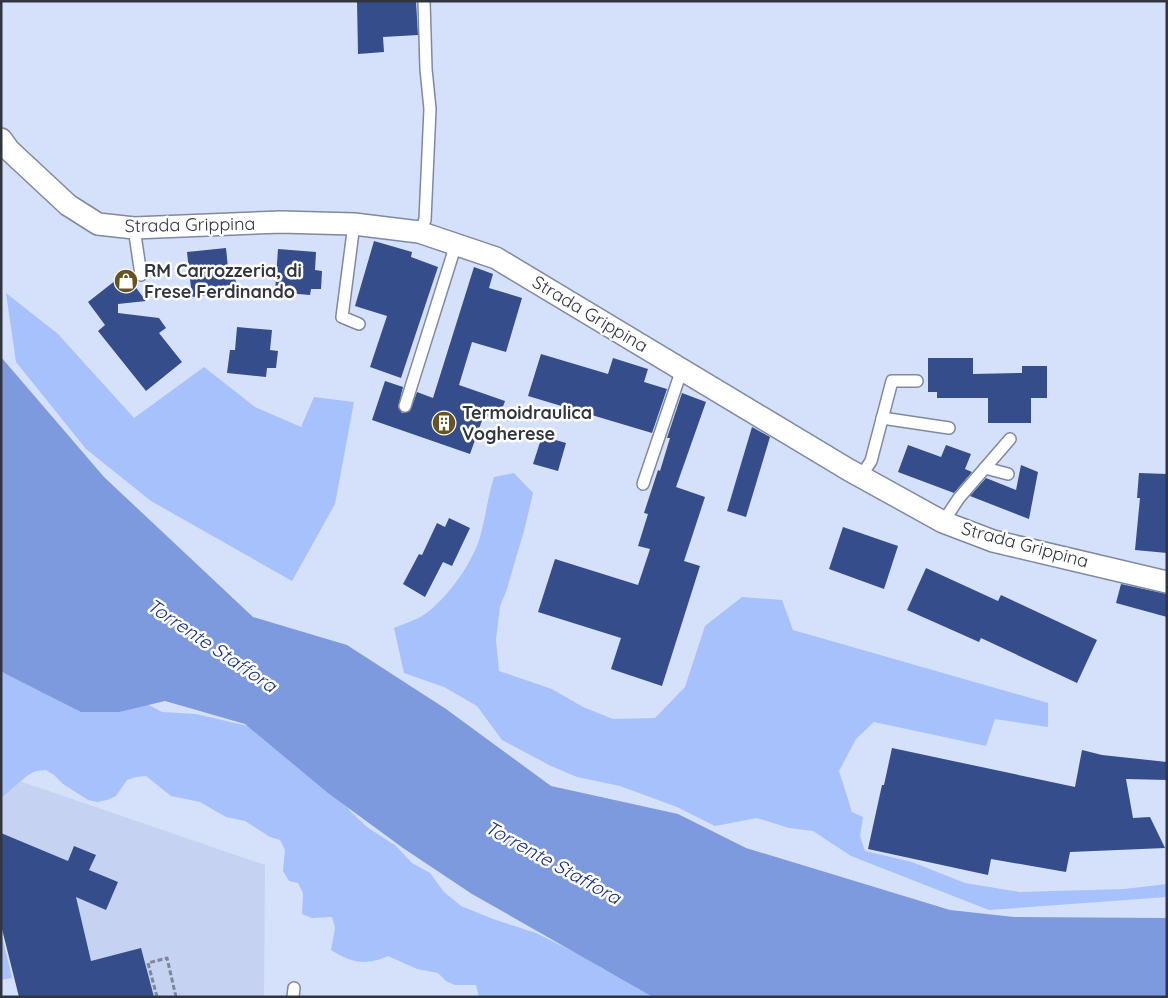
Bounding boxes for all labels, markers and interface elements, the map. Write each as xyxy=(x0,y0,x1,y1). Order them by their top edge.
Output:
street label: Strada Grippina xyxy=(124,212,256,237)
place label: RM Carrozzeria, di Frese Ferdinando xyxy=(144,259,302,303)
shop icon: RM Carrozzeria, di Frese Ferdinando xyxy=(113,268,139,294)
street label: Strada Grippina xyxy=(528,270,652,357)
place label: Termoidraulica Vogherese xyxy=(462,401,592,445)
building icon: Termoidraulica Vogherese xyxy=(431,410,457,436)
street label: Strada Grippina xyxy=(959,516,1091,573)
water label: Torrente Staffora xyxy=(143,593,283,698)
water label: Torrente Staffora xyxy=(481,815,626,910)

